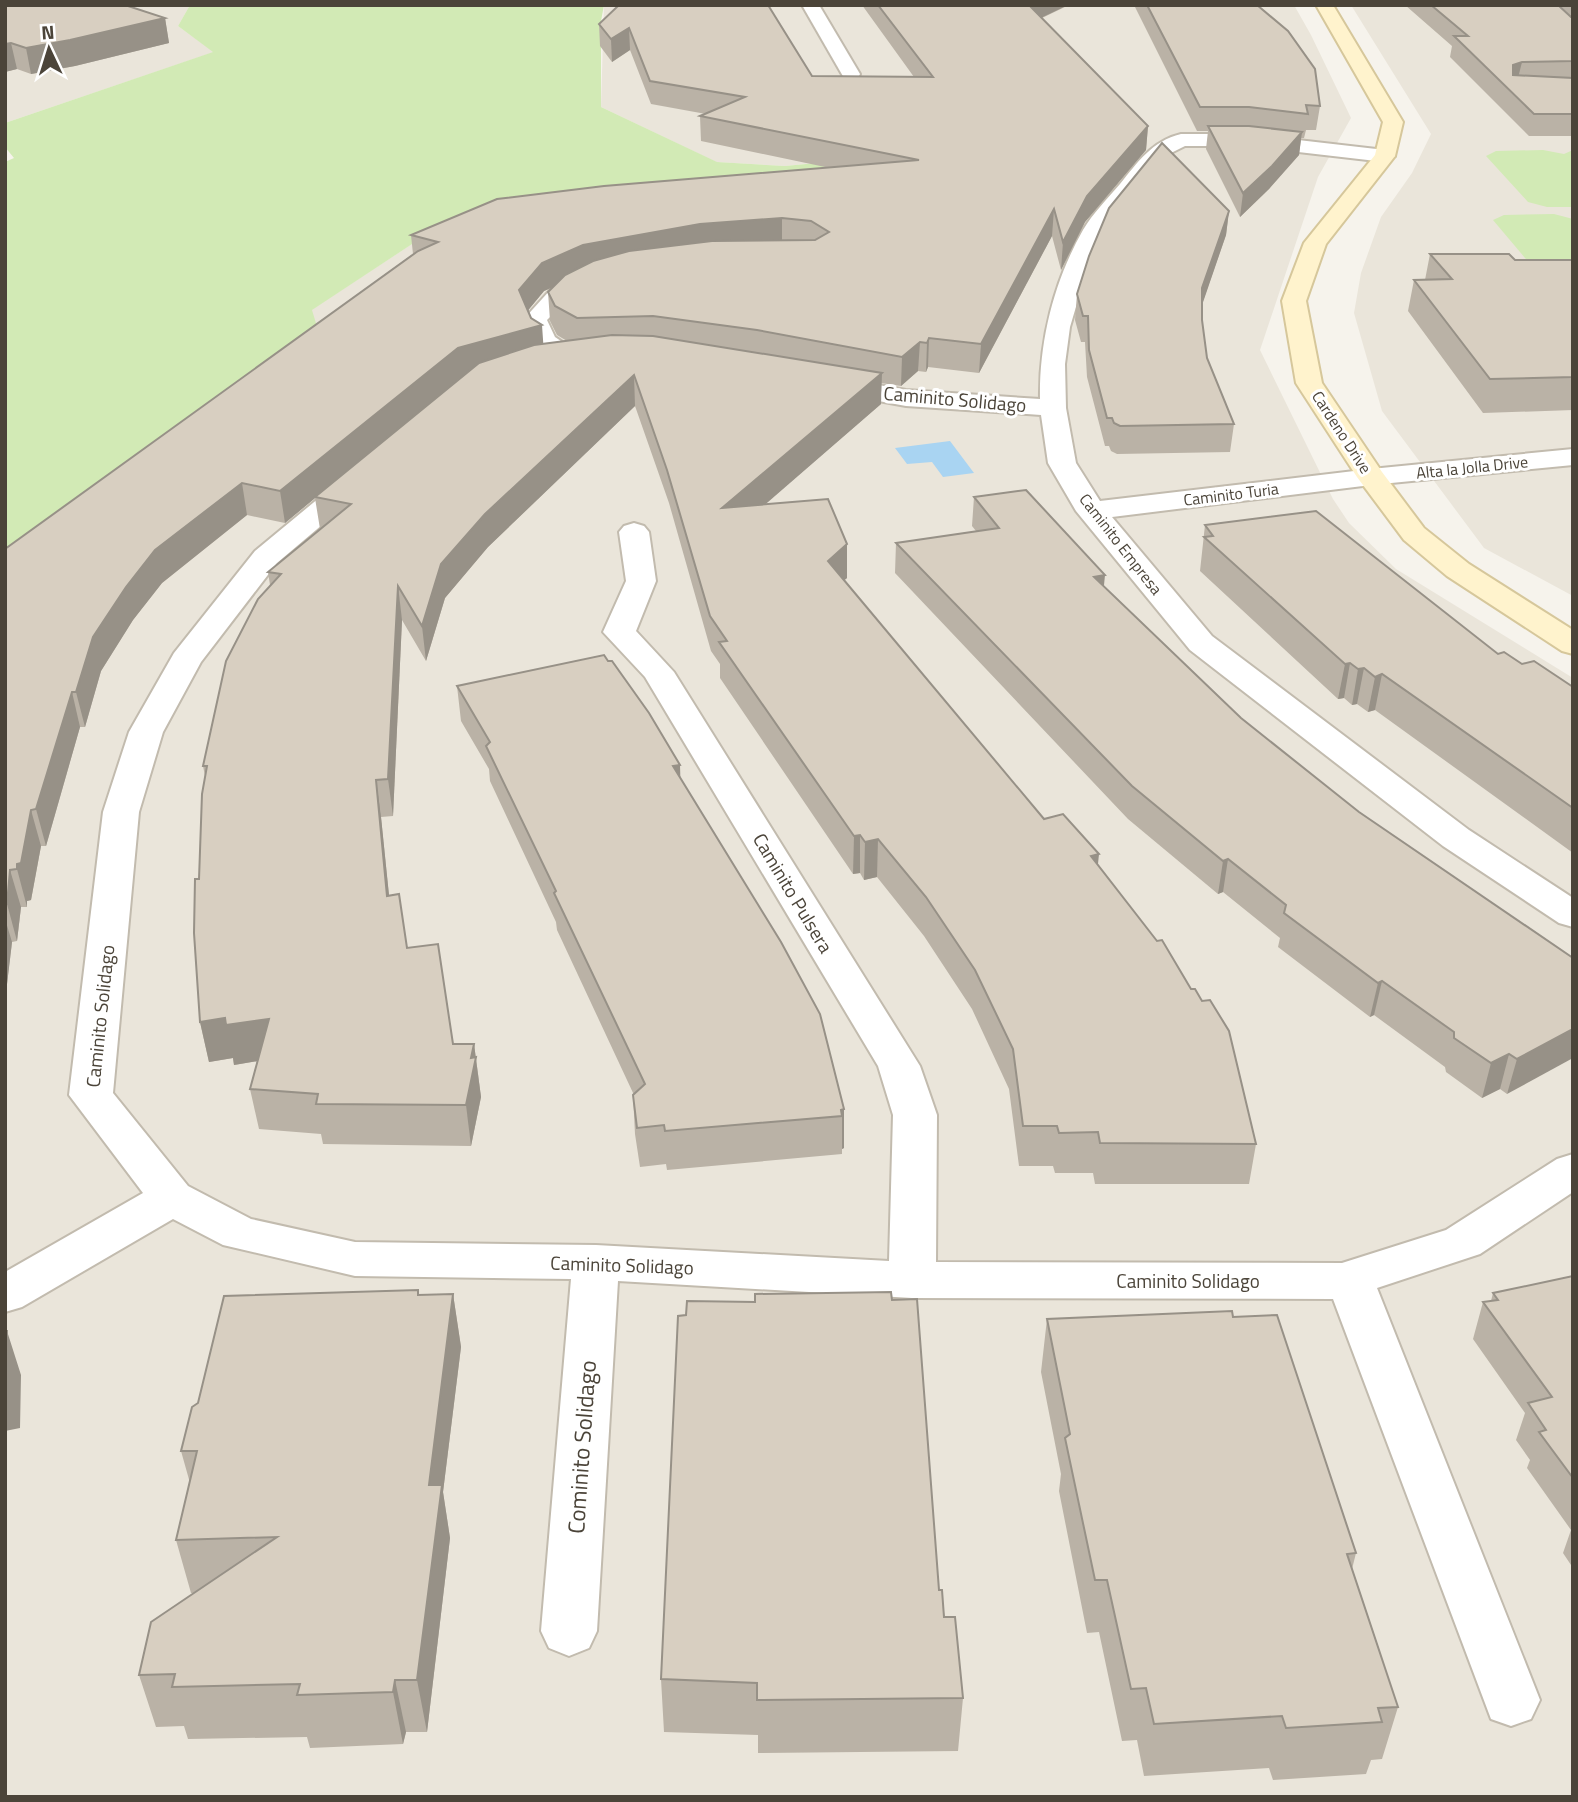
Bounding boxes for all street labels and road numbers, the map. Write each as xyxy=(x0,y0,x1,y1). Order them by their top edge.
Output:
street label: Caminito Solidago xyxy=(882,378,1028,419)
street label: Cardeno Drive xyxy=(1306,386,1378,478)
street label: Alta la Jolla Drive xyxy=(1415,449,1529,485)
street label: Caminito Turia xyxy=(1182,476,1280,512)
street label: Caminito Empresa xyxy=(1074,488,1168,600)
street label: Caminito Pulsera xyxy=(746,827,841,959)
street label: Caminito Solidago xyxy=(78,943,121,1089)
street label: Caminito Solidago xyxy=(550,1248,694,1281)
street label: Caminito Solidago xyxy=(1116,1266,1260,1295)
street label: Cominito Solidago xyxy=(558,1359,605,1535)

